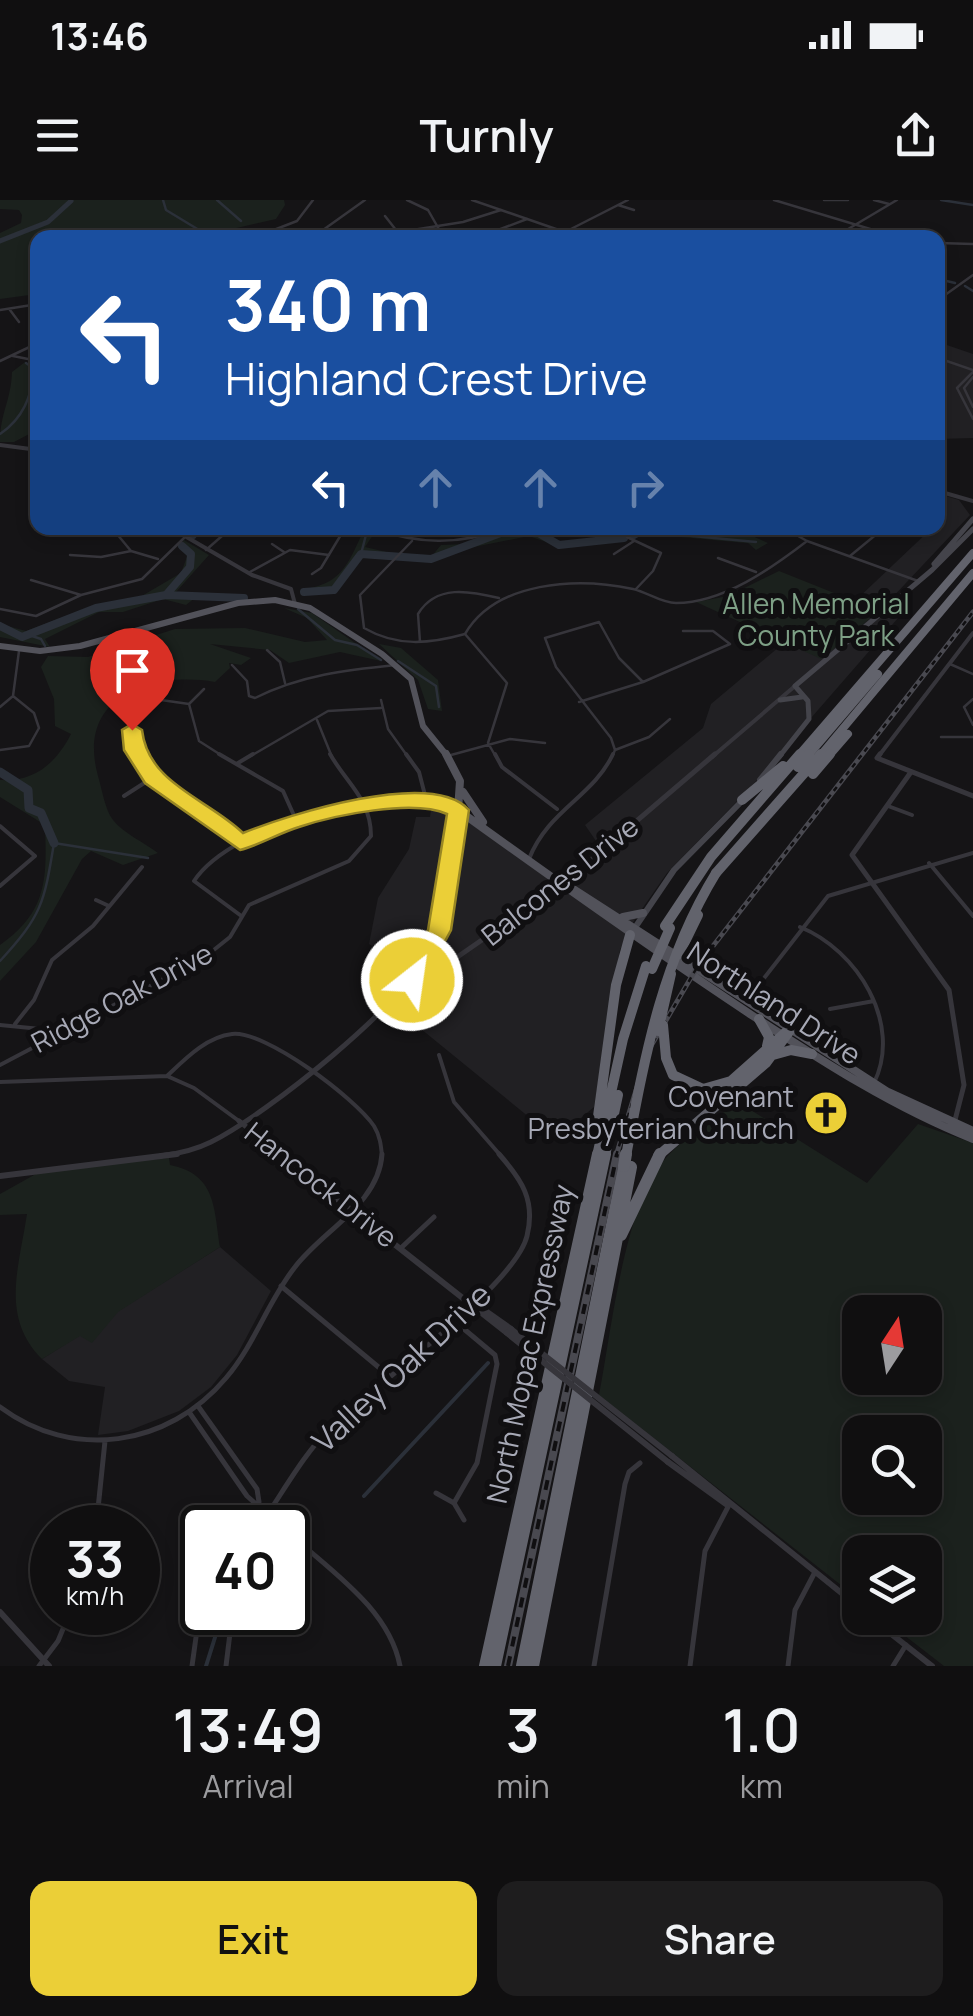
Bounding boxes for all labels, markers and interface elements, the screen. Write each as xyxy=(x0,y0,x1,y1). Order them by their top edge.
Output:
text: 13:46 xyxy=(50,9,149,61)
text: Turnly xyxy=(419,104,554,166)
icon: menu xyxy=(30,108,85,163)
icon: share xyxy=(888,108,943,163)
text: 340 m xyxy=(225,256,431,352)
icon: left xyxy=(60,270,190,400)
text: Highland Crest Drive xyxy=(225,347,648,409)
icon: left xyxy=(303,460,358,515)
icon: ahead xyxy=(408,460,463,515)
icon: ahead xyxy=(513,460,568,515)
icon: right xyxy=(618,460,673,515)
park label: Allen Memorial County Park xyxy=(722,584,910,654)
pin xyxy=(90,628,175,731)
icon: arrive xyxy=(105,643,160,698)
street label: Balcones Drive xyxy=(473,807,646,954)
position arrow xyxy=(360,928,464,1032)
street label: Northland Drive xyxy=(680,932,869,1073)
street label: Ridge Oak Drive xyxy=(24,933,219,1061)
place label: Covenant Presbyterian Church xyxy=(528,1077,794,1147)
church icon: Covenant Presbyterian Church xyxy=(803,1090,849,1136)
street label: Hancock Drive xyxy=(238,1113,406,1256)
street label: North Mopac Expressway xyxy=(477,1181,581,1507)
street label: Valley Oak Drive xyxy=(302,1273,501,1462)
north arrow xyxy=(842,1295,942,1395)
map controls xyxy=(842,1295,942,1635)
button: search xyxy=(842,1415,942,1515)
speed limit sign: 40 xyxy=(180,1505,310,1635)
text: 33 xyxy=(66,1524,124,1592)
button: layers xyxy=(842,1535,942,1635)
text: km/h xyxy=(66,1578,124,1613)
text: 13:49 xyxy=(172,1688,324,1770)
text: 3 xyxy=(506,1688,540,1770)
text: 1.0 xyxy=(722,1688,801,1770)
text: Arrival xyxy=(202,1764,294,1808)
text: min xyxy=(496,1764,550,1808)
text: km xyxy=(740,1764,783,1808)
button: Exit xyxy=(30,1881,477,1996)
button: Share xyxy=(497,1881,943,1996)

